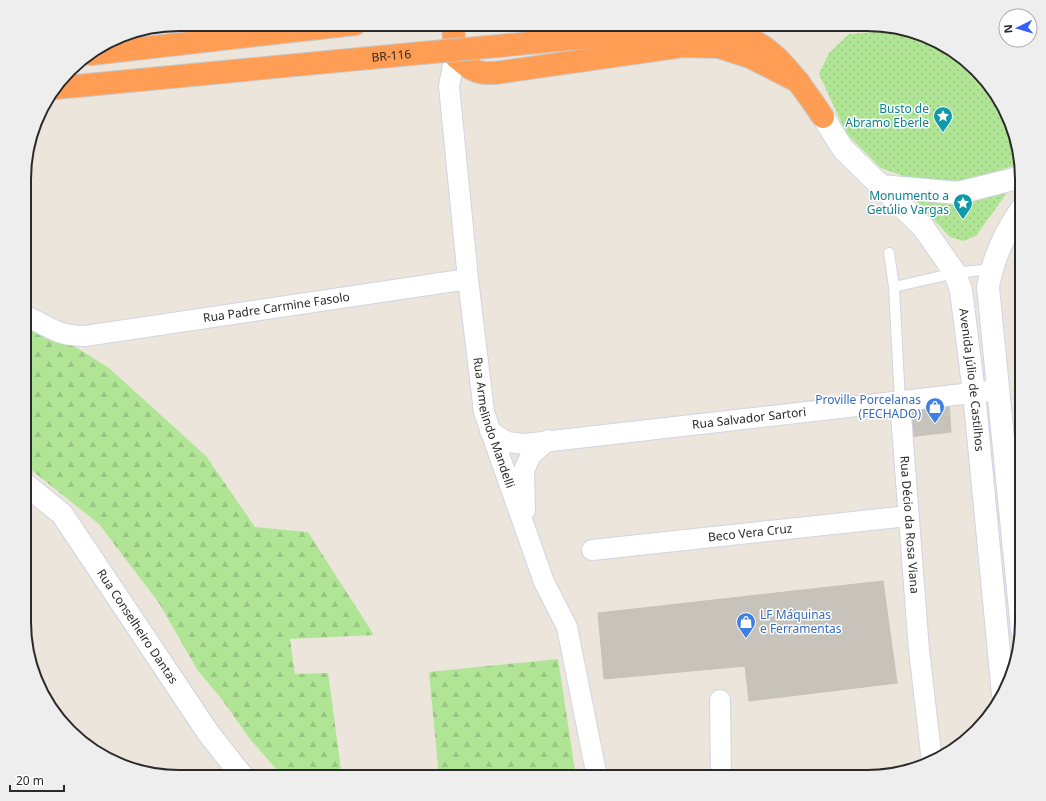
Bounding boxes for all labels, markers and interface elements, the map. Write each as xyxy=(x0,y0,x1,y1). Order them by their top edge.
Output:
north arrow xyxy=(998,8,1038,48)
text: N xyxy=(1000,24,1015,34)
street label: BR-116 xyxy=(371,45,412,66)
place label: Busto de Abramo Eberle xyxy=(845,100,929,131)
place icon: Busto de Abramo Eberle xyxy=(932,105,954,133)
place label: Monumento a Getúlio Vargas xyxy=(867,187,949,218)
place icon: Monumento a Getúlio Vargas xyxy=(952,192,974,220)
street label: Rua Padre Carmine Fasolo xyxy=(202,288,351,326)
street label: Avenida Júlio de Castilhos xyxy=(955,307,989,452)
street label: Rua Armelindo Mandelli xyxy=(469,356,519,490)
place label: Proville Porcelanas (FECHADO) xyxy=(815,391,921,422)
shop icon: Proville Porcelanas (FECHADO) xyxy=(924,396,946,424)
street label: Rua Salvador Sartori xyxy=(691,403,807,433)
street label: Rua Décio da Rosa Viana xyxy=(896,455,924,594)
street label: Beco Vera Cruz xyxy=(707,519,793,545)
street label: Rua Conselheiro Dantas xyxy=(93,565,182,687)
place label: LF Máquinas e Ferramentas xyxy=(760,606,842,637)
shop icon: LF Máquinas e Ferramentas xyxy=(735,611,757,639)
scale bar xyxy=(10,767,64,793)
text: 20 m xyxy=(16,772,44,789)

